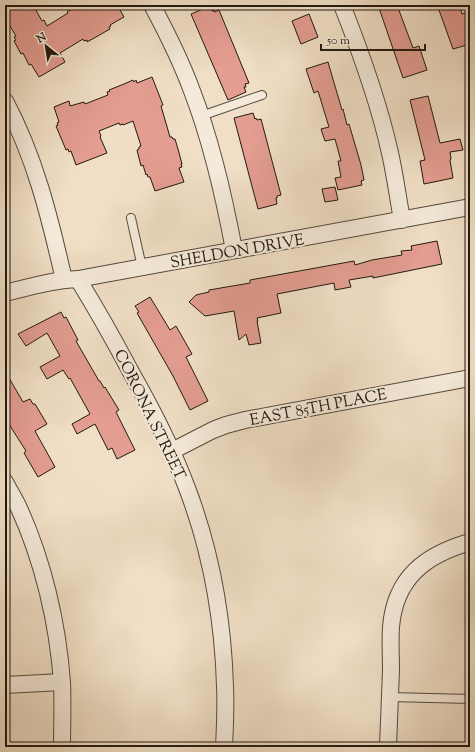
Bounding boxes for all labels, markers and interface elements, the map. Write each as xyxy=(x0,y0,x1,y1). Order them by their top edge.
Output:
north arrow xyxy=(26,26,66,66)
scale bar xyxy=(321,26,425,52)
text: N xyxy=(33,29,49,48)
text: 50 m xyxy=(326,32,350,50)
street label: SHELDON DRIVE xyxy=(169,229,307,276)
street label: CORONA STREET xyxy=(107,346,190,484)
street label: EAST 85TH PLACE xyxy=(248,384,389,433)

